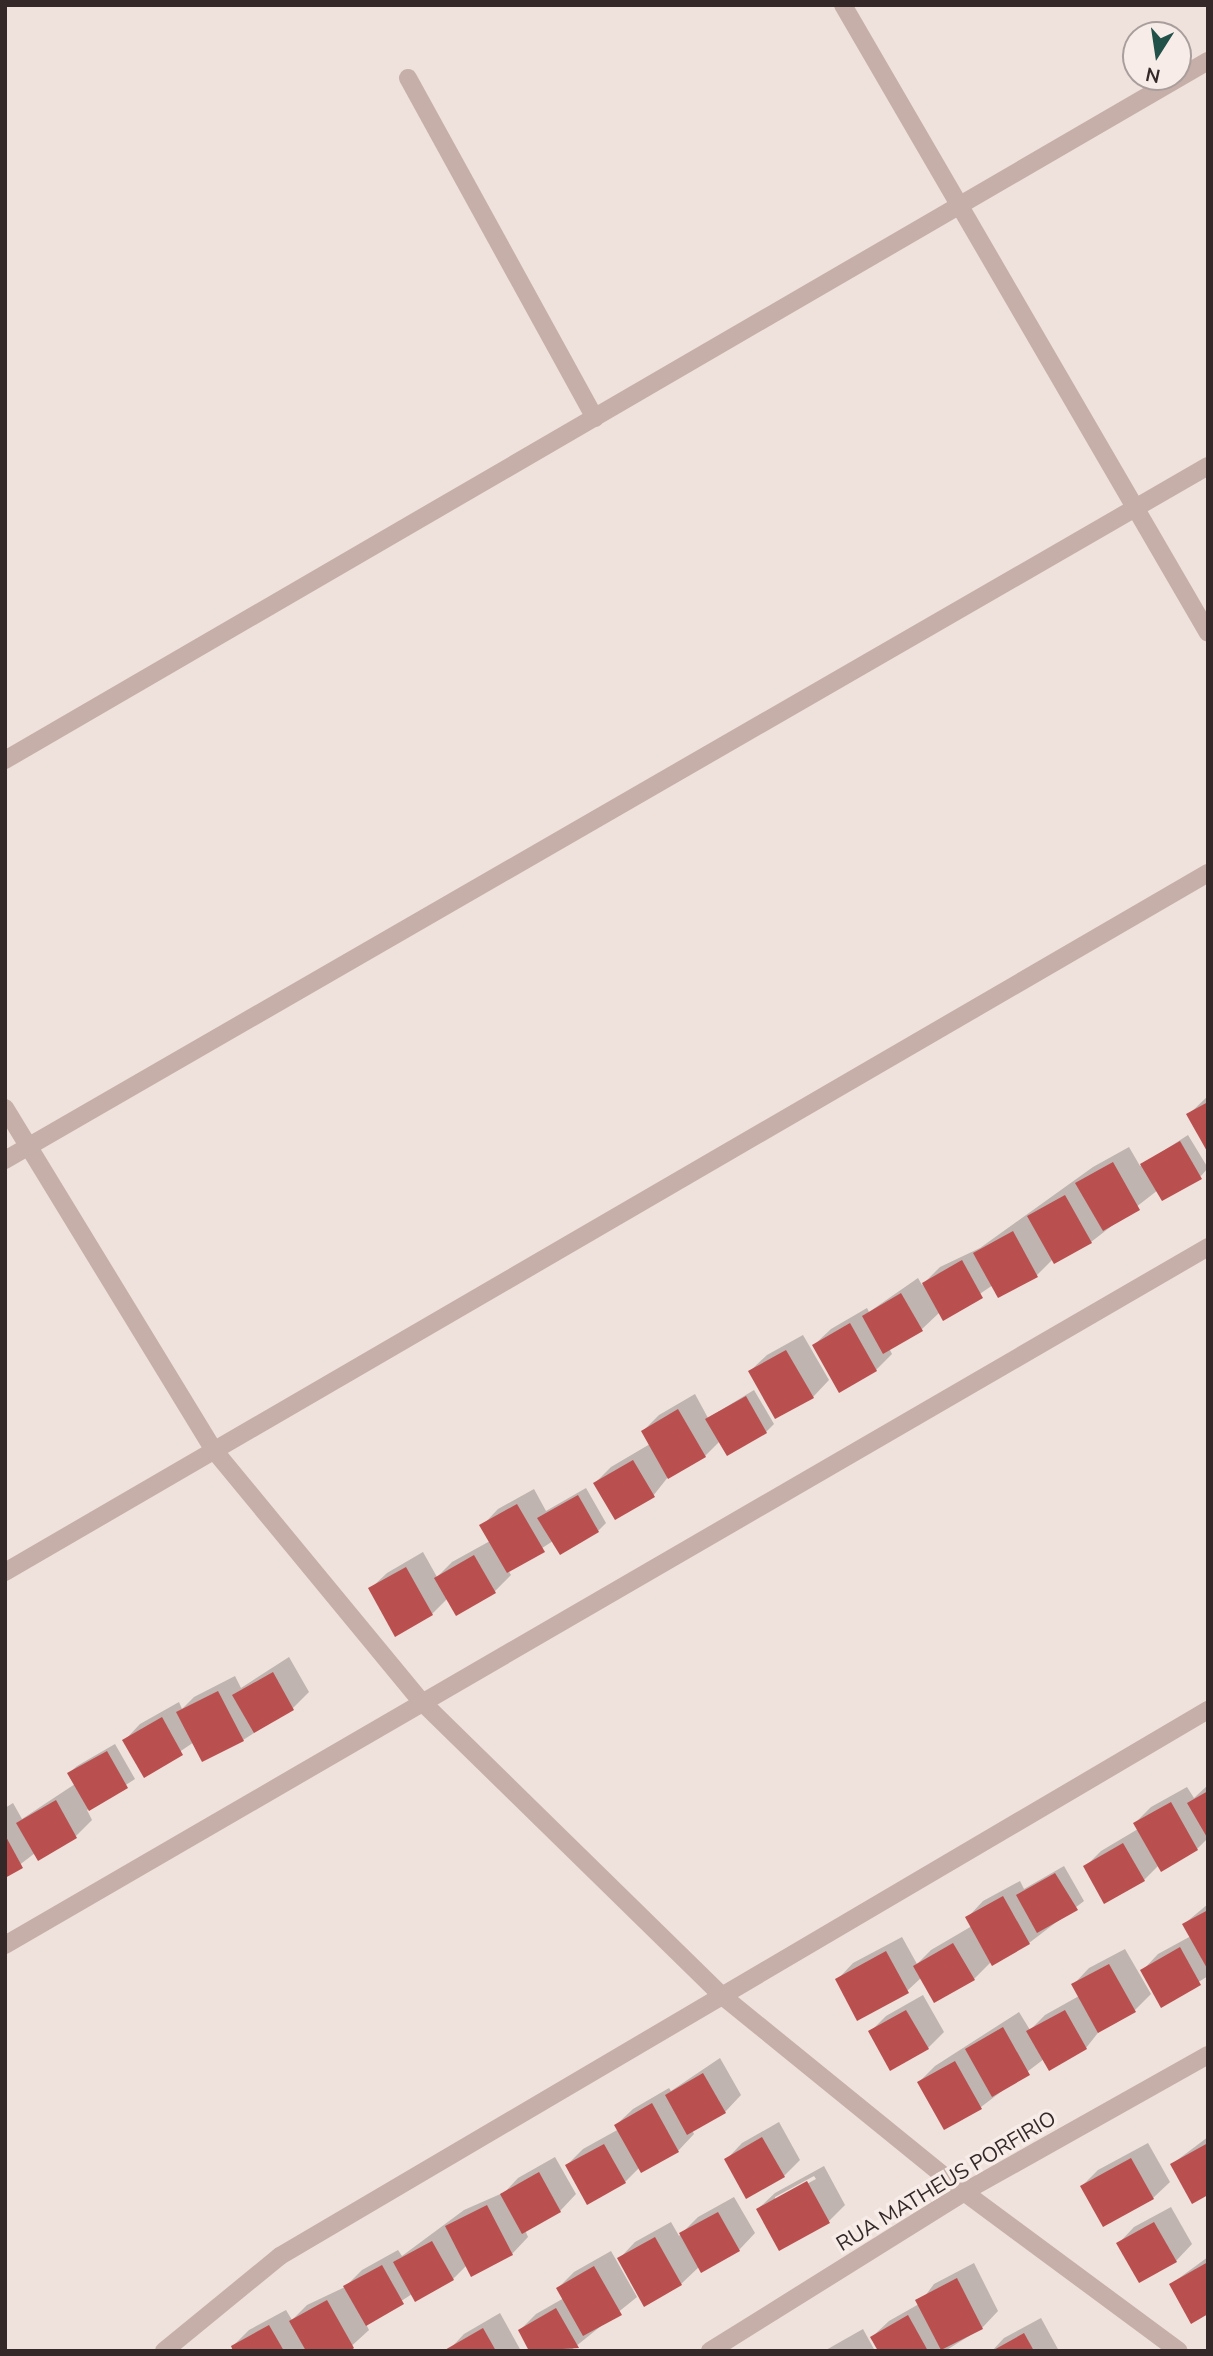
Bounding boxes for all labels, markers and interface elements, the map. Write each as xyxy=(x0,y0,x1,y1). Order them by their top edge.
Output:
north arrow xyxy=(1122,21,1192,91)
text: N xyxy=(1143,60,1163,89)
street label: RUA MATHEUS PORFIRIO xyxy=(832,2105,1060,2257)

